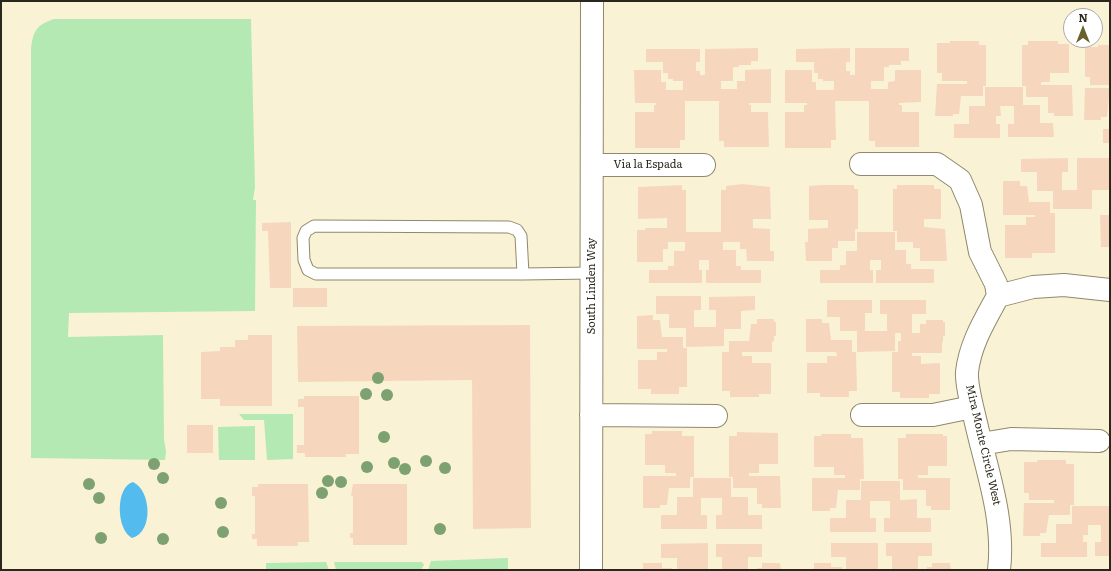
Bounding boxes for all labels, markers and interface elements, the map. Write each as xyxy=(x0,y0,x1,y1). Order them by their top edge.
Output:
north arrow xyxy=(1063,8,1103,48)
text: N xyxy=(1078,9,1088,25)
street label: Via la Espada xyxy=(614,158,682,172)
street label: South Linden Way xyxy=(585,238,599,334)
street label: Mira Monte Circle West xyxy=(963,383,1003,507)

